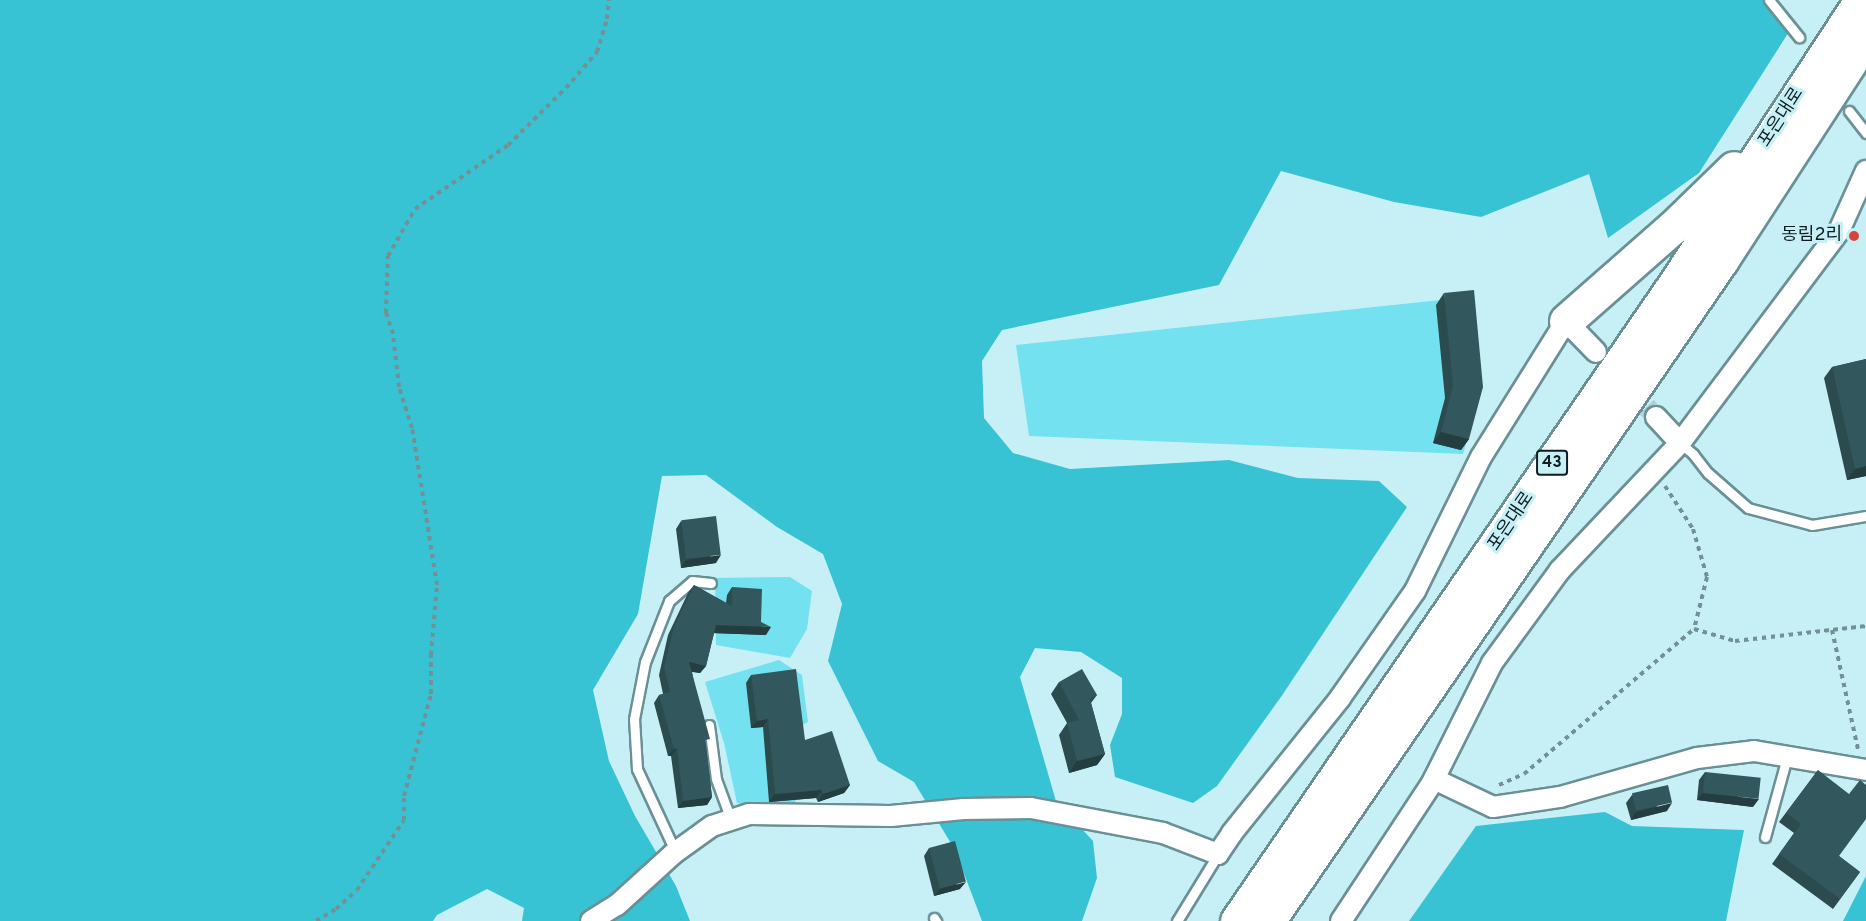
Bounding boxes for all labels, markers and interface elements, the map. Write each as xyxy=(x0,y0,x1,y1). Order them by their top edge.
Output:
street label: 포은대로 xyxy=(1755,84,1809,152)
place label: 동림2리 xyxy=(1781,225,1842,247)
marker: 동림2리 xyxy=(1847,229,1861,243)
road number: 43 xyxy=(1536,450,1568,476)
street label: 포은대로 xyxy=(1485,489,1539,555)

